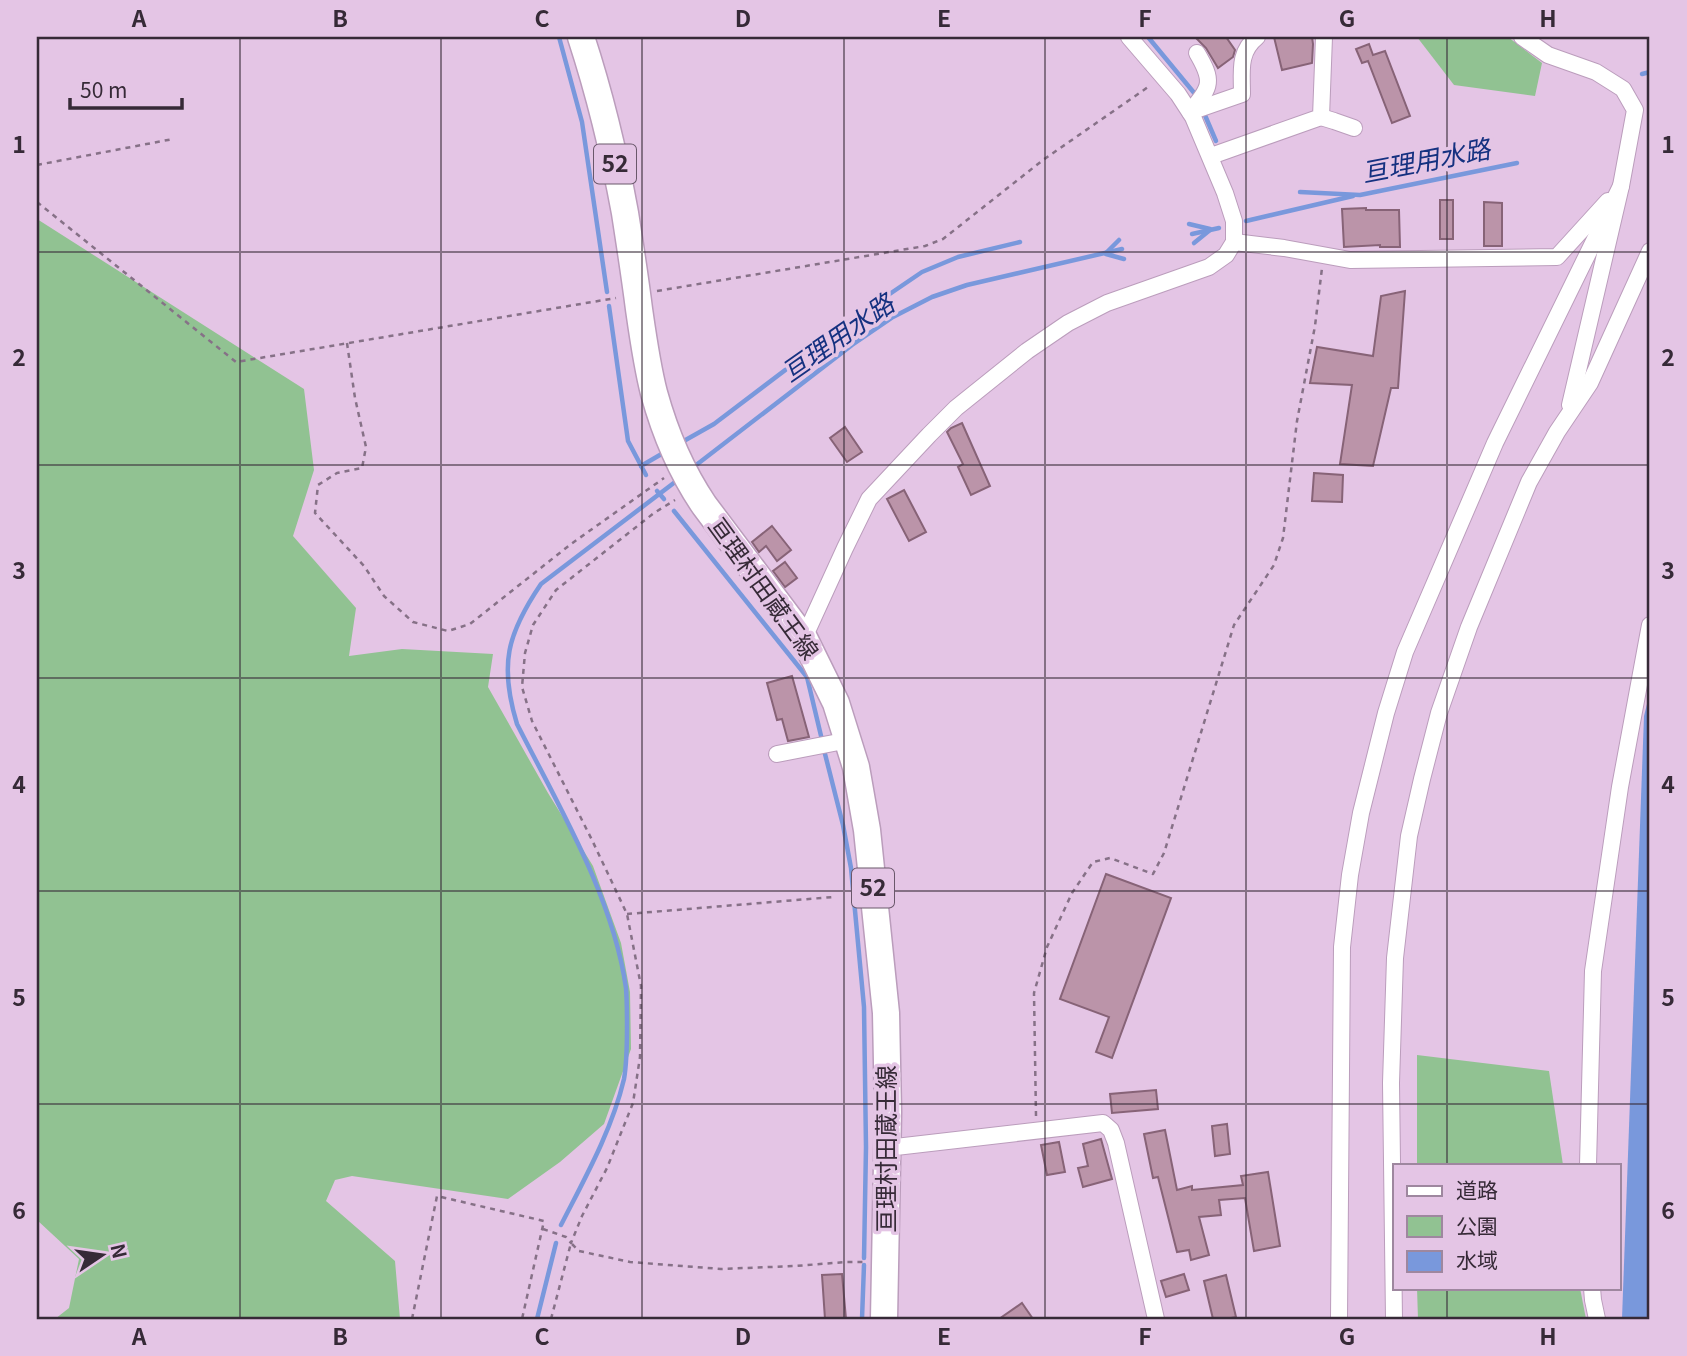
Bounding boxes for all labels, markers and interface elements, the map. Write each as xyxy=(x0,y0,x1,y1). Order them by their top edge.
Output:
text: A xyxy=(131,0,147,34)
text: B xyxy=(332,0,348,34)
text: C xyxy=(534,0,550,34)
text: D xyxy=(735,0,751,34)
text: E xyxy=(937,0,951,34)
text: F xyxy=(1138,0,1152,34)
text: G xyxy=(1339,0,1355,34)
text: H xyxy=(1539,0,1557,34)
scale bar xyxy=(70,66,182,110)
text: 50 m xyxy=(80,74,127,104)
text: 1 xyxy=(12,126,26,160)
text: 1 xyxy=(1661,126,1675,160)
water label: 亘理用水路 xyxy=(1358,128,1495,189)
road number: 52 xyxy=(594,144,636,183)
water label: 亘理用水路 xyxy=(773,282,902,388)
text: 2 xyxy=(12,339,26,373)
text: 2 xyxy=(1661,339,1675,373)
street label: 亘理村田蔵王線 xyxy=(701,509,829,666)
text: 3 xyxy=(12,552,26,586)
text: 3 xyxy=(1661,552,1675,586)
text: 4 xyxy=(12,766,26,800)
text: 4 xyxy=(1661,766,1675,800)
road number: 52 xyxy=(852,868,894,908)
text: 5 xyxy=(12,979,26,1013)
text: 5 xyxy=(1661,979,1675,1013)
street label: 亘理村田蔵王線 xyxy=(867,1065,902,1233)
legend xyxy=(1393,1164,1620,1290)
text: 道路 xyxy=(1456,1174,1498,1204)
text: 6 xyxy=(12,1192,26,1226)
text: 6 xyxy=(1661,1192,1675,1226)
text: 公園 xyxy=(1456,1210,1498,1240)
north arrow xyxy=(66,1220,136,1290)
text: N xyxy=(105,1241,135,1261)
text: 水域 xyxy=(1456,1244,1498,1274)
text: A xyxy=(131,1318,147,1352)
text: B xyxy=(332,1318,348,1352)
text: C xyxy=(534,1318,550,1352)
text: D xyxy=(735,1318,751,1352)
text: E xyxy=(937,1318,951,1352)
text: F xyxy=(1138,1318,1152,1352)
text: G xyxy=(1339,1318,1355,1352)
text: H xyxy=(1539,1318,1557,1352)

